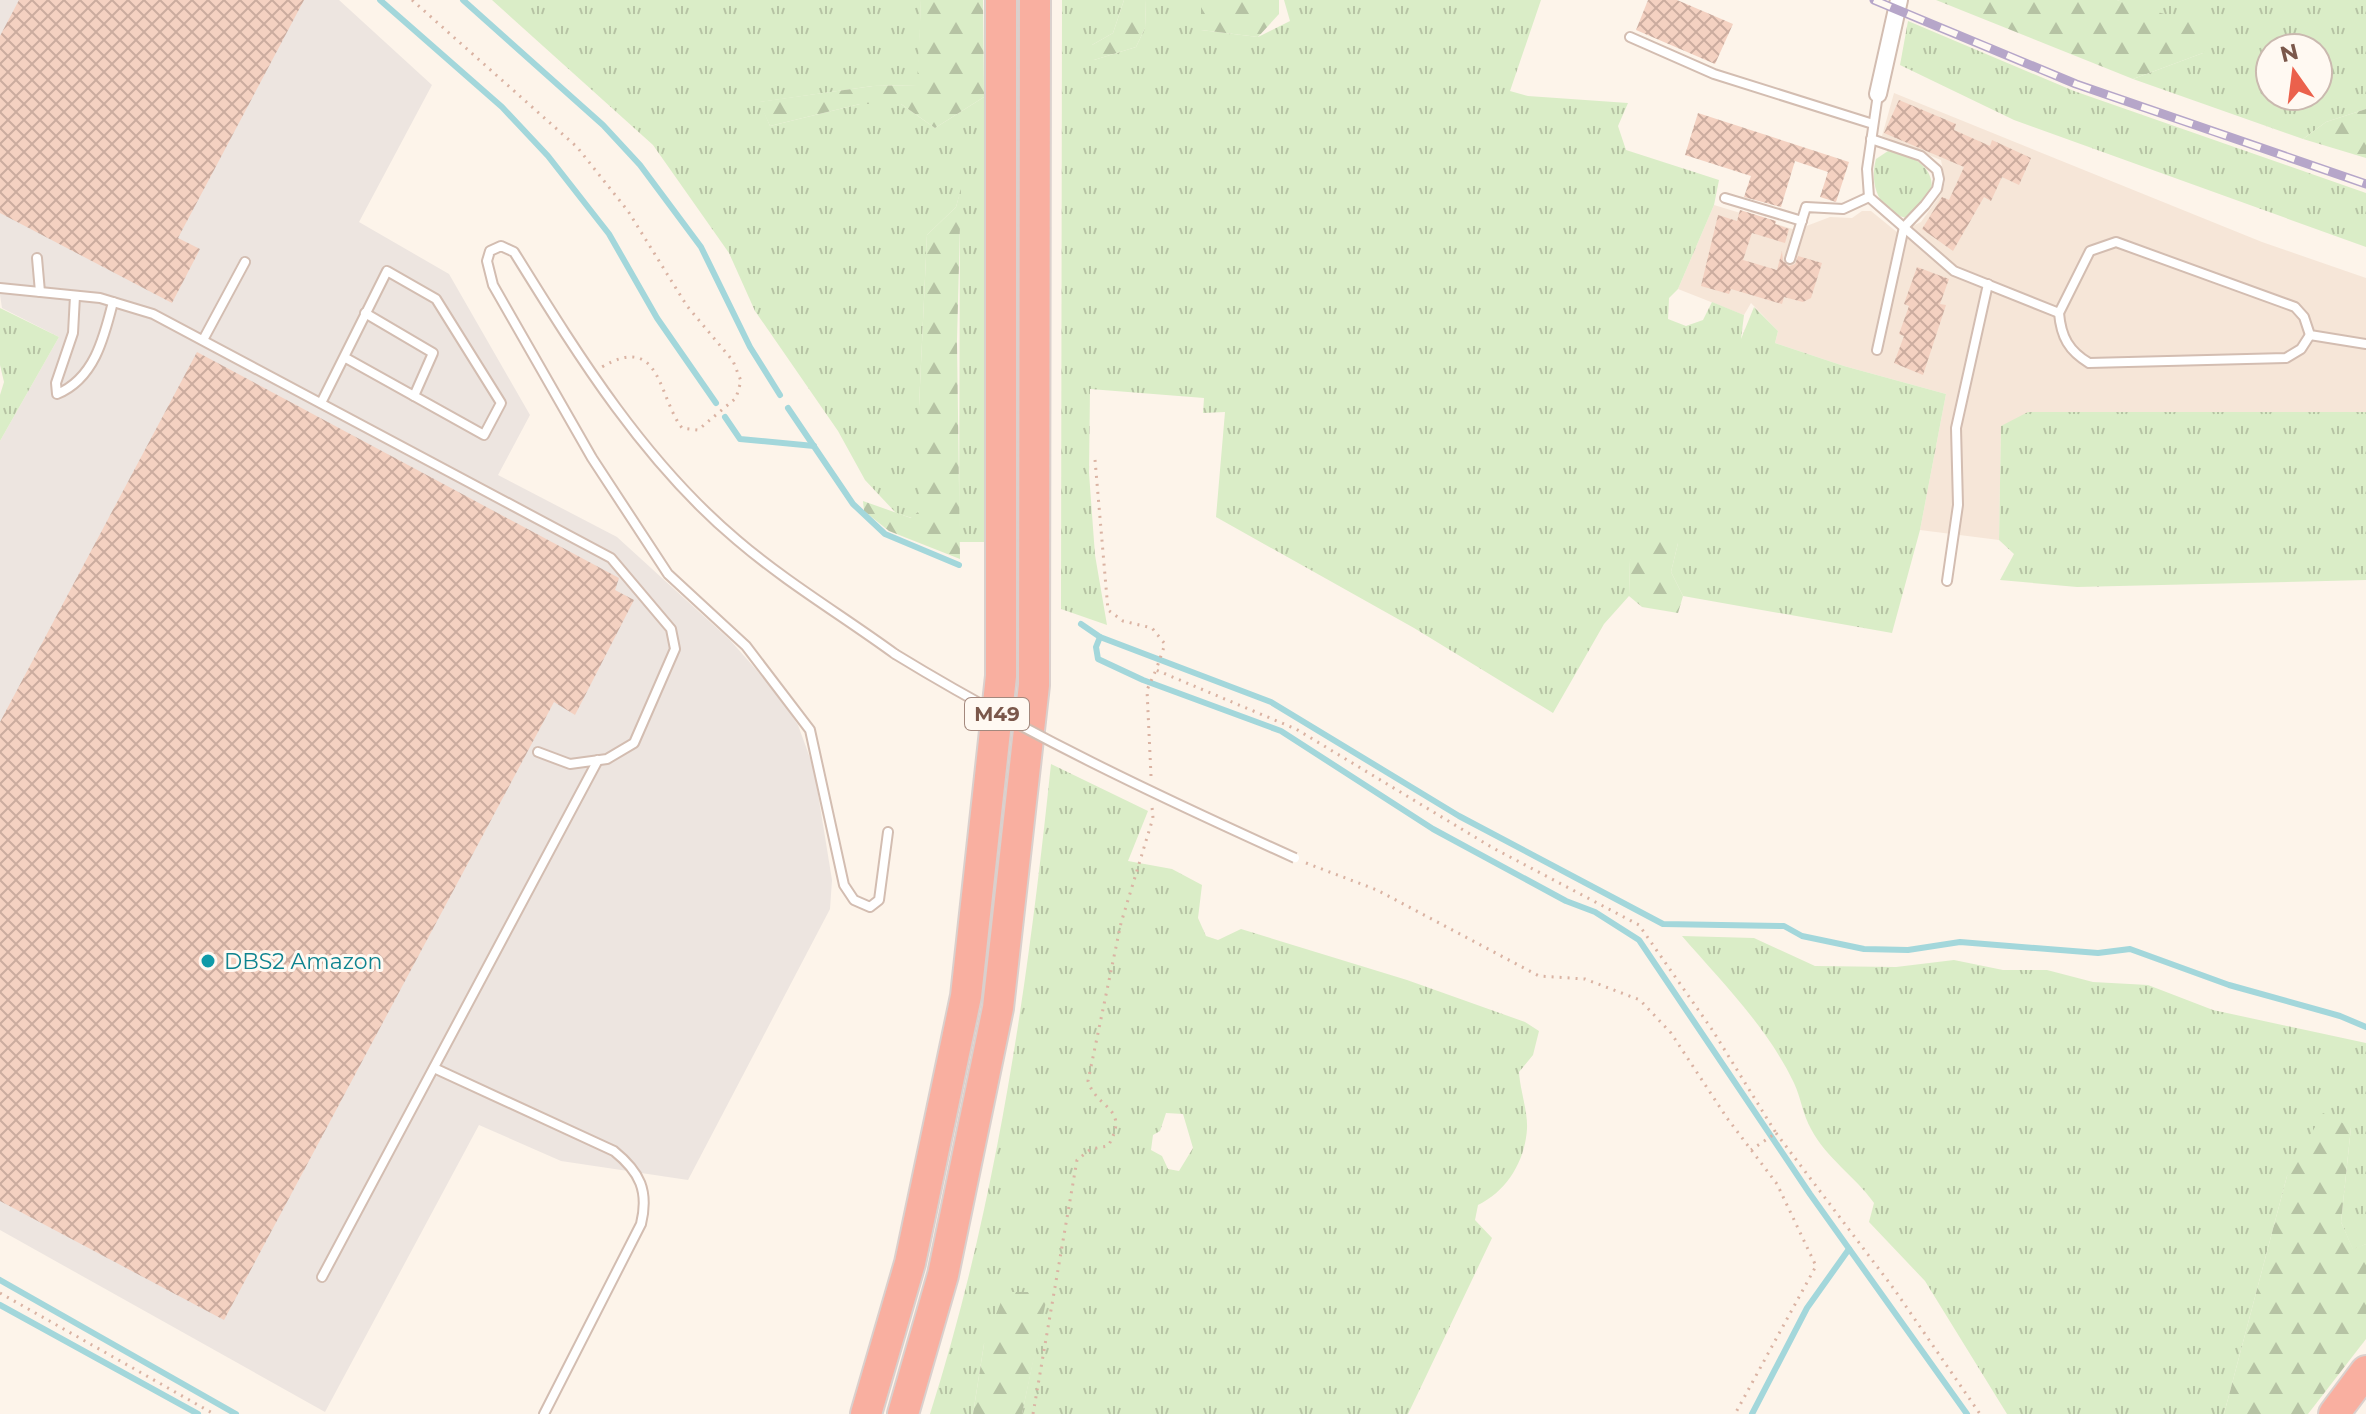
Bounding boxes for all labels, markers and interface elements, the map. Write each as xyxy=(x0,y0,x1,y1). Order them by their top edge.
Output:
north arrow xyxy=(2254,32,2334,112)
text: N xyxy=(2277,38,2301,68)
road number: M49 xyxy=(965,698,1029,730)
place label: DBS2 Amazon xyxy=(224,948,382,975)
marker: DBS2 Amazon xyxy=(199,952,217,970)

